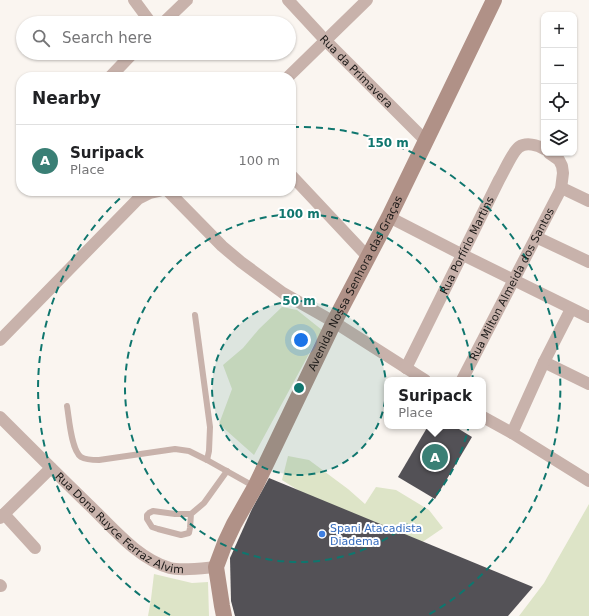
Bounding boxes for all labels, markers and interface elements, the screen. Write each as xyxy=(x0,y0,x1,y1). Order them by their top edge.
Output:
map controls xyxy=(541,12,577,156)
button: + xyxy=(541,12,577,48)
search box xyxy=(16,16,296,60)
icon: search xyxy=(30,27,52,49)
text: Search here xyxy=(62,29,152,47)
street label: Rua da Primavera xyxy=(317,32,396,111)
button: − xyxy=(541,48,577,84)
button: locate xyxy=(541,84,577,120)
text: Nearby xyxy=(32,88,101,108)
button: layers xyxy=(541,120,577,156)
text: 150 m xyxy=(367,136,409,150)
text: Suripack xyxy=(70,144,144,162)
text: A xyxy=(40,153,50,168)
text: 100 m xyxy=(238,153,280,168)
text: Place xyxy=(70,162,105,177)
street label: Avenida Nossa Senhora das Graças xyxy=(305,193,405,373)
street label: Rua Porfírio Martins xyxy=(437,194,497,296)
street label: Rua Milton Almeida dos Santos xyxy=(467,205,557,363)
text: 100 m xyxy=(278,207,320,221)
text: 50 m xyxy=(282,294,316,308)
your location xyxy=(291,330,311,350)
popup xyxy=(384,377,486,429)
centre of rings xyxy=(292,381,306,395)
text: Suripack xyxy=(398,387,472,405)
text: Place xyxy=(398,405,433,420)
pin: A xyxy=(422,442,448,472)
street label: Rua Dona Ruyce Ferraz Alvim xyxy=(53,469,184,576)
place label: Spani Atacadista Diadema xyxy=(330,522,422,548)
marker: Spani Atacadista Diadema xyxy=(317,529,327,539)

